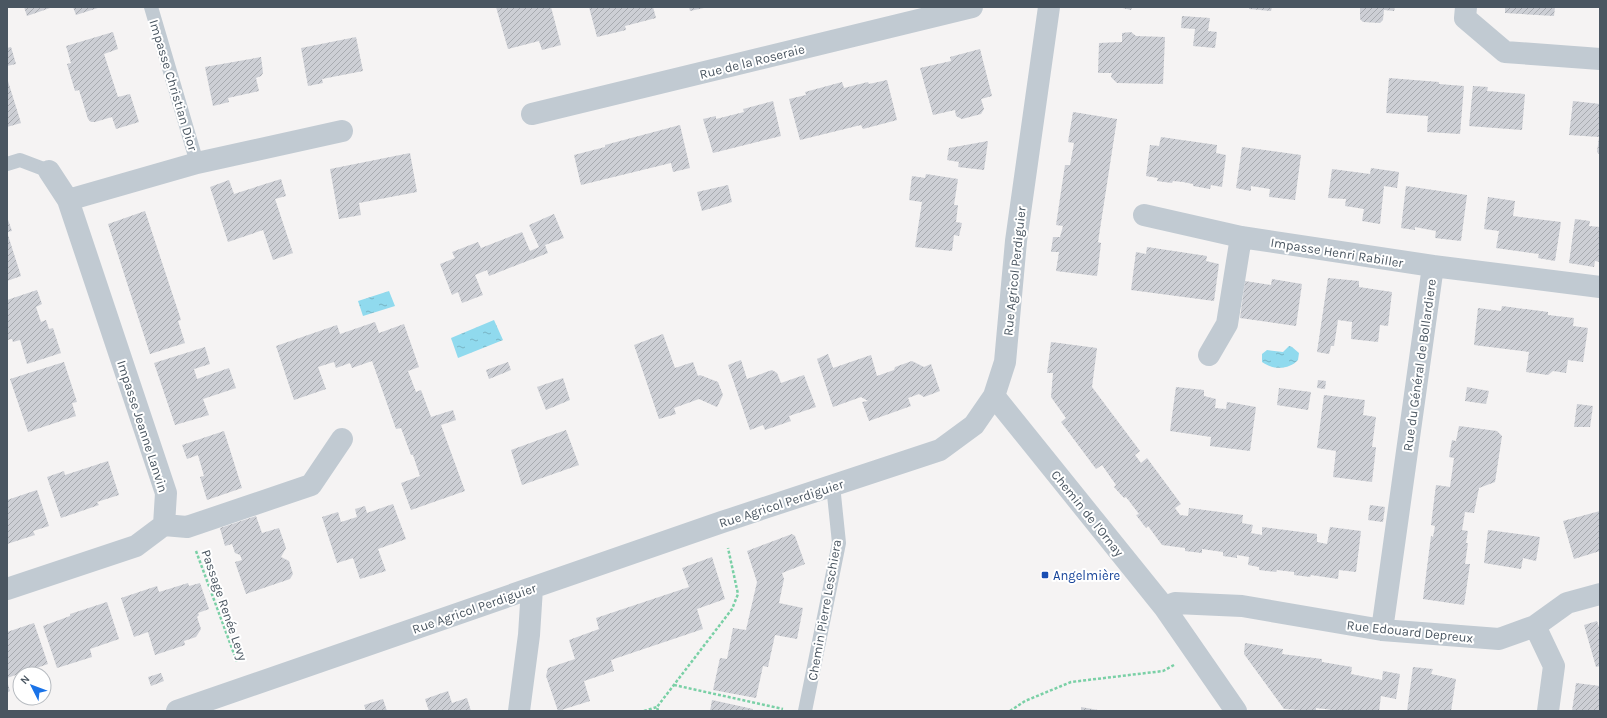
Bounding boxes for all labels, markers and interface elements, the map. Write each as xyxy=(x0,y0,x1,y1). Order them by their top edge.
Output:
street label: Impasse Christian Dior xyxy=(146,18,201,153)
street label: Rue de la Roseraie xyxy=(698,41,807,82)
street label: Rue Agricol Perdiguier xyxy=(1000,205,1029,337)
street label: Impasse Henri Rabiller xyxy=(1269,235,1405,270)
street label: Rue du Général de Bollardiere xyxy=(1400,278,1439,452)
street label: Impasse Jeanne Lanvin xyxy=(114,358,171,494)
street label: Chemin de l'Ornay xyxy=(1048,467,1127,559)
street label: Rue Agricol Perdiguier xyxy=(717,476,846,531)
street label: Chemin Pierre Leschiera xyxy=(805,538,844,682)
street label: Passage Renée Levy xyxy=(198,548,251,663)
place label: Angelmière xyxy=(1053,568,1120,583)
marker: Angelmière xyxy=(1040,570,1050,580)
street label: Rue Agricol Perdiguier xyxy=(410,580,538,637)
street label: Rue Edouard Depreux xyxy=(1346,617,1474,646)
north arrow xyxy=(12,666,52,706)
text: N xyxy=(17,672,32,687)

